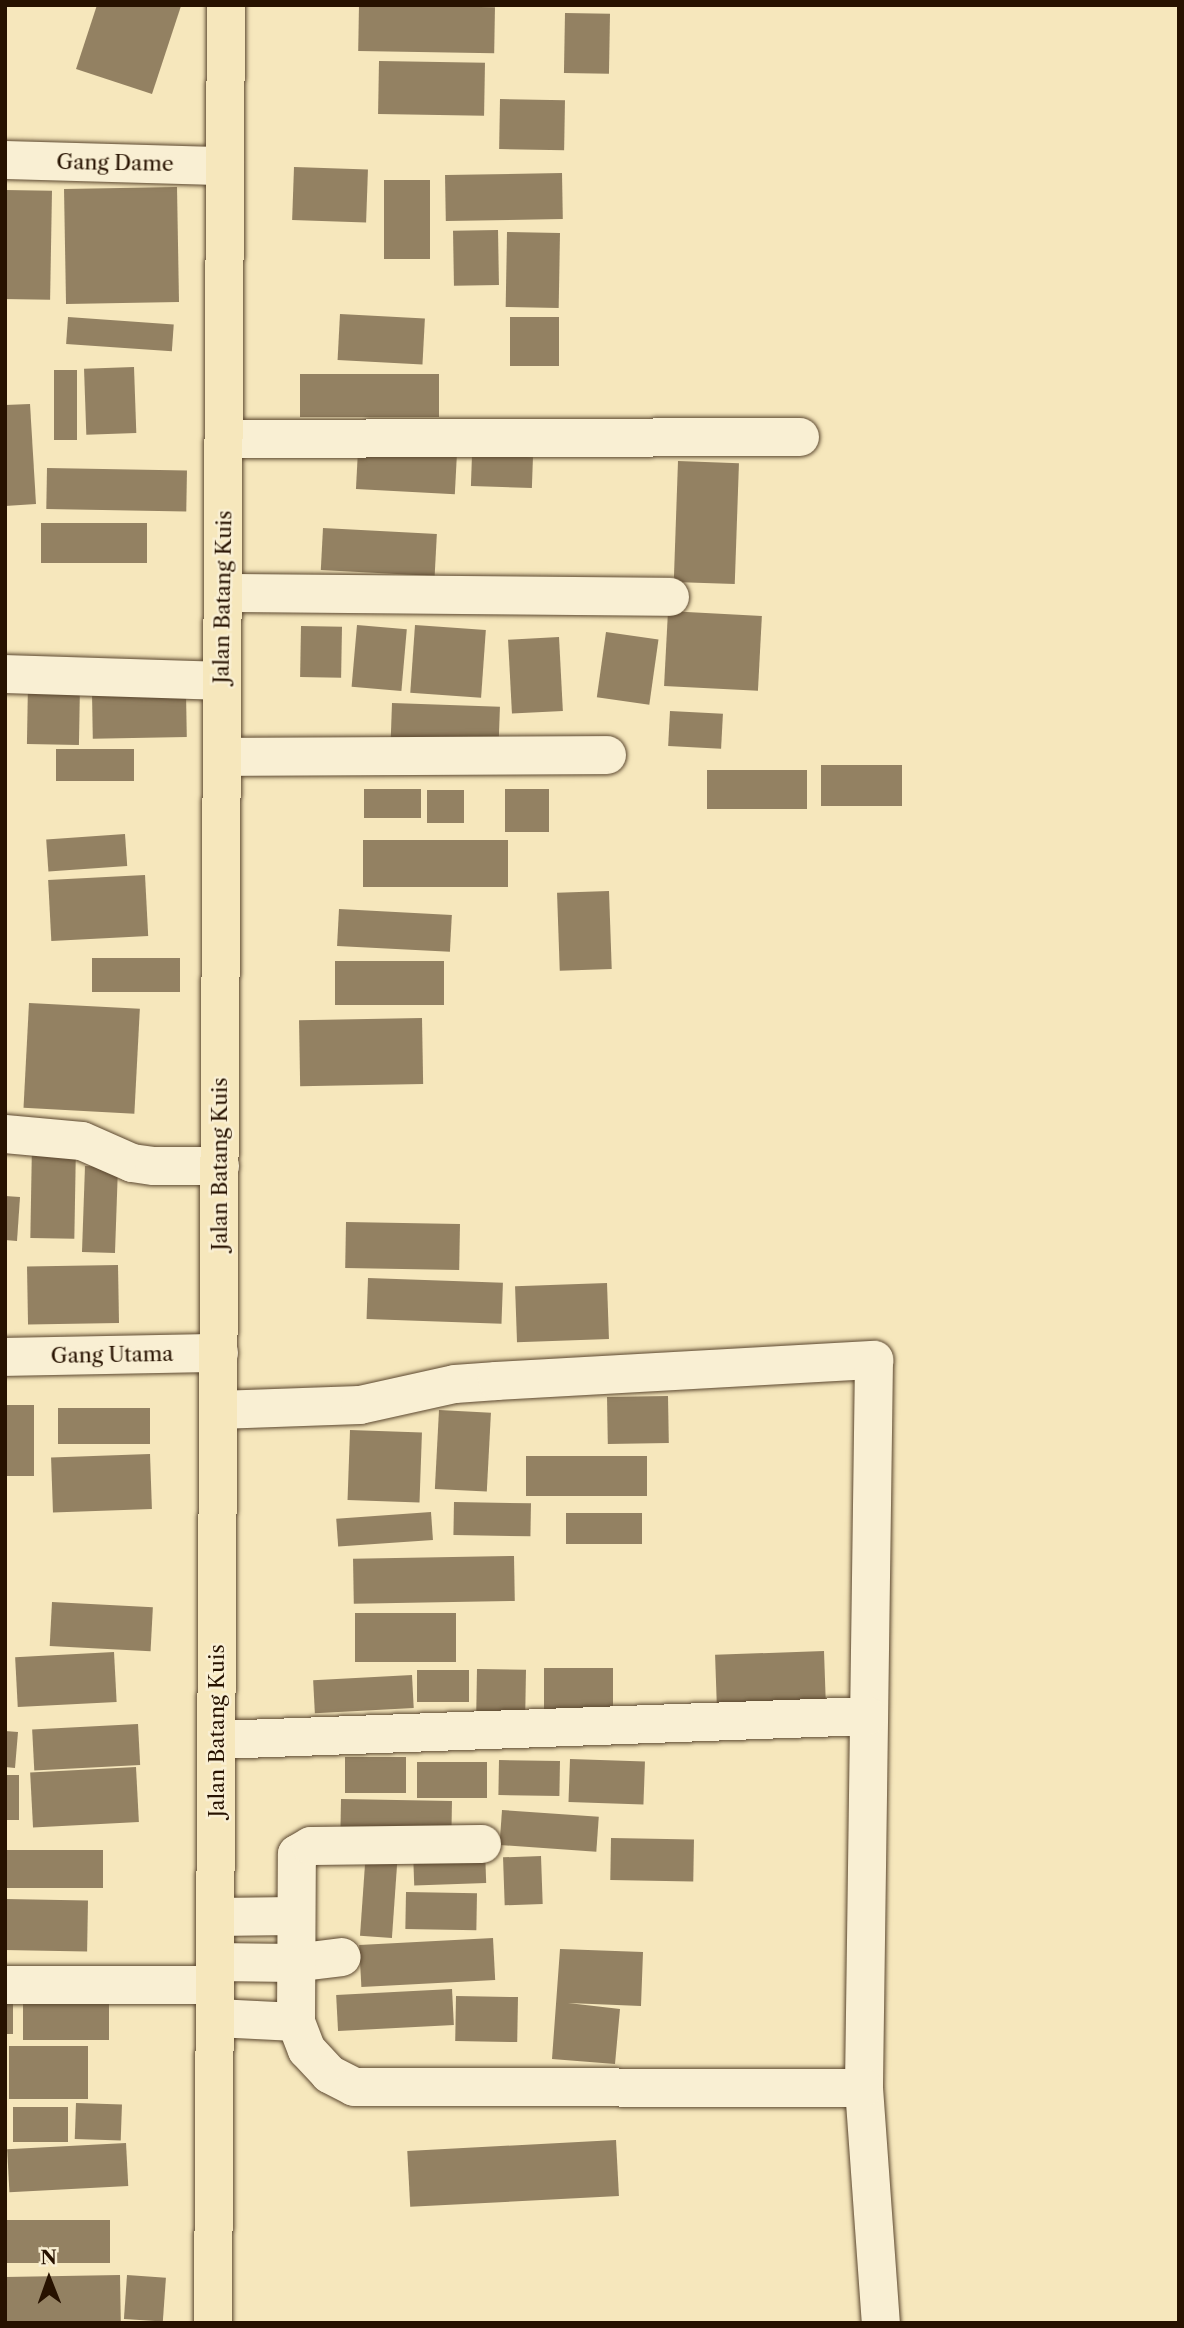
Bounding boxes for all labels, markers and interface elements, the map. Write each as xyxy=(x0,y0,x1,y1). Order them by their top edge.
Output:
street label: Gang Dame xyxy=(56,149,174,177)
street label: Jalan Batang Kuis xyxy=(209,510,237,684)
street label: Jalan Batang Kuis xyxy=(207,1077,233,1251)
street label: Gang Utama xyxy=(50,1341,174,1369)
street label: Jalan Batang Kuis xyxy=(204,1644,230,1818)
north arrow xyxy=(14,2244,84,2314)
text: N xyxy=(40,2246,57,2269)

